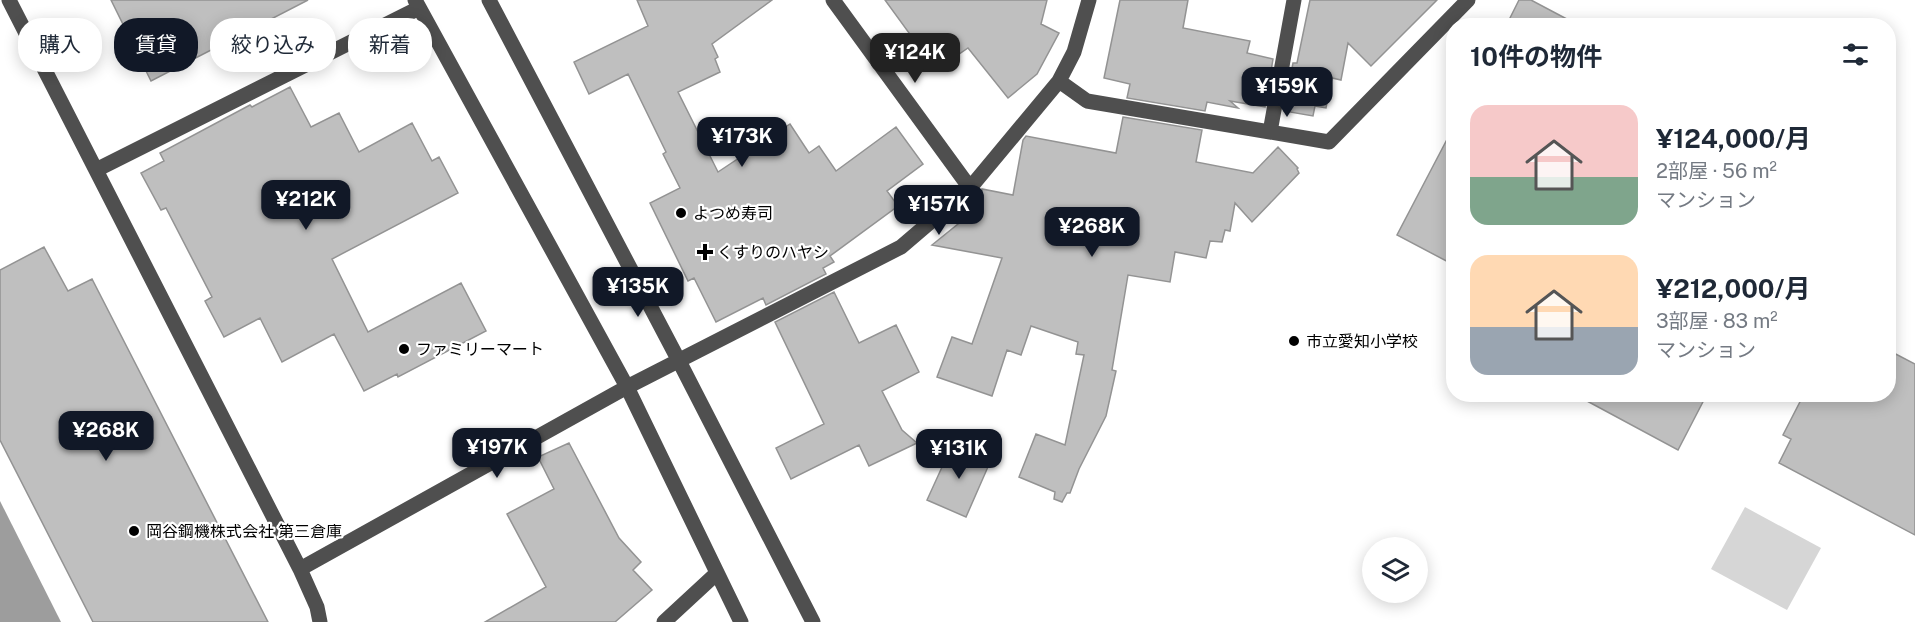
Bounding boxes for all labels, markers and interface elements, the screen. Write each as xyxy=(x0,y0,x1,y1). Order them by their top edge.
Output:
chip: 購入 xyxy=(18,18,102,72)
chip: 賃貸 xyxy=(114,18,198,72)
chip: 絞り込み xyxy=(210,18,336,72)
chip: 新着 xyxy=(348,18,432,72)
pin: ¥124K xyxy=(873,33,957,84)
icon: filters xyxy=(1839,38,1872,71)
text: ¥124K xyxy=(884,40,946,64)
text: 10件の物件 xyxy=(1470,41,1602,72)
pin: ¥159K xyxy=(1245,67,1329,118)
text: ¥159K xyxy=(1256,74,1318,98)
pin: ¥173K xyxy=(700,117,784,168)
text: ¥124,000/月 xyxy=(1656,123,1811,154)
text: ¥173K xyxy=(711,124,773,148)
icon: home xyxy=(1518,129,1590,201)
text: 2部屋 · 56 m² xyxy=(1656,159,1777,183)
pin: ¥212K xyxy=(264,180,348,231)
pin: ¥157K xyxy=(897,185,981,236)
text: ¥212K xyxy=(275,187,337,211)
text: マンション xyxy=(1656,188,1756,212)
text: ¥157K xyxy=(908,192,970,216)
place label: よつめ寿司 xyxy=(693,204,773,223)
marker: よつめ寿司 xyxy=(674,206,688,220)
pin: ¥268K xyxy=(1050,207,1134,258)
text: ¥268K xyxy=(1059,214,1125,238)
place label: くすりのハヤシ xyxy=(717,243,829,262)
marker: くすりのハヤシ xyxy=(698,245,712,259)
pin: ¥135K xyxy=(596,267,680,318)
text: ¥212,000/月 xyxy=(1656,273,1811,304)
text: ¥135K xyxy=(607,274,669,298)
icon: home xyxy=(1518,279,1590,351)
text: 3部屋 · 83 m² xyxy=(1656,309,1778,333)
place label: 市立愛知小学校 xyxy=(1306,332,1418,351)
marker: 市立愛知小学校 xyxy=(1287,334,1301,348)
text: マンション xyxy=(1656,338,1756,362)
place label: ファミリーマート xyxy=(416,340,544,359)
marker: ファミリーマート xyxy=(397,342,411,356)
pin: ¥268K xyxy=(64,411,148,462)
text: ¥268K xyxy=(73,418,139,442)
pin: ¥197K xyxy=(455,428,539,479)
pin: ¥131K xyxy=(917,429,1001,480)
text: ¥197K xyxy=(466,435,528,459)
text: ¥131K xyxy=(930,436,988,460)
place label: 岡谷鋼機株式会社 第三倉庫 xyxy=(146,522,342,541)
marker: 岡谷鋼機株式会社 第三倉庫 xyxy=(127,524,141,538)
map controls xyxy=(1362,537,1428,603)
button: layers xyxy=(1362,537,1428,603)

